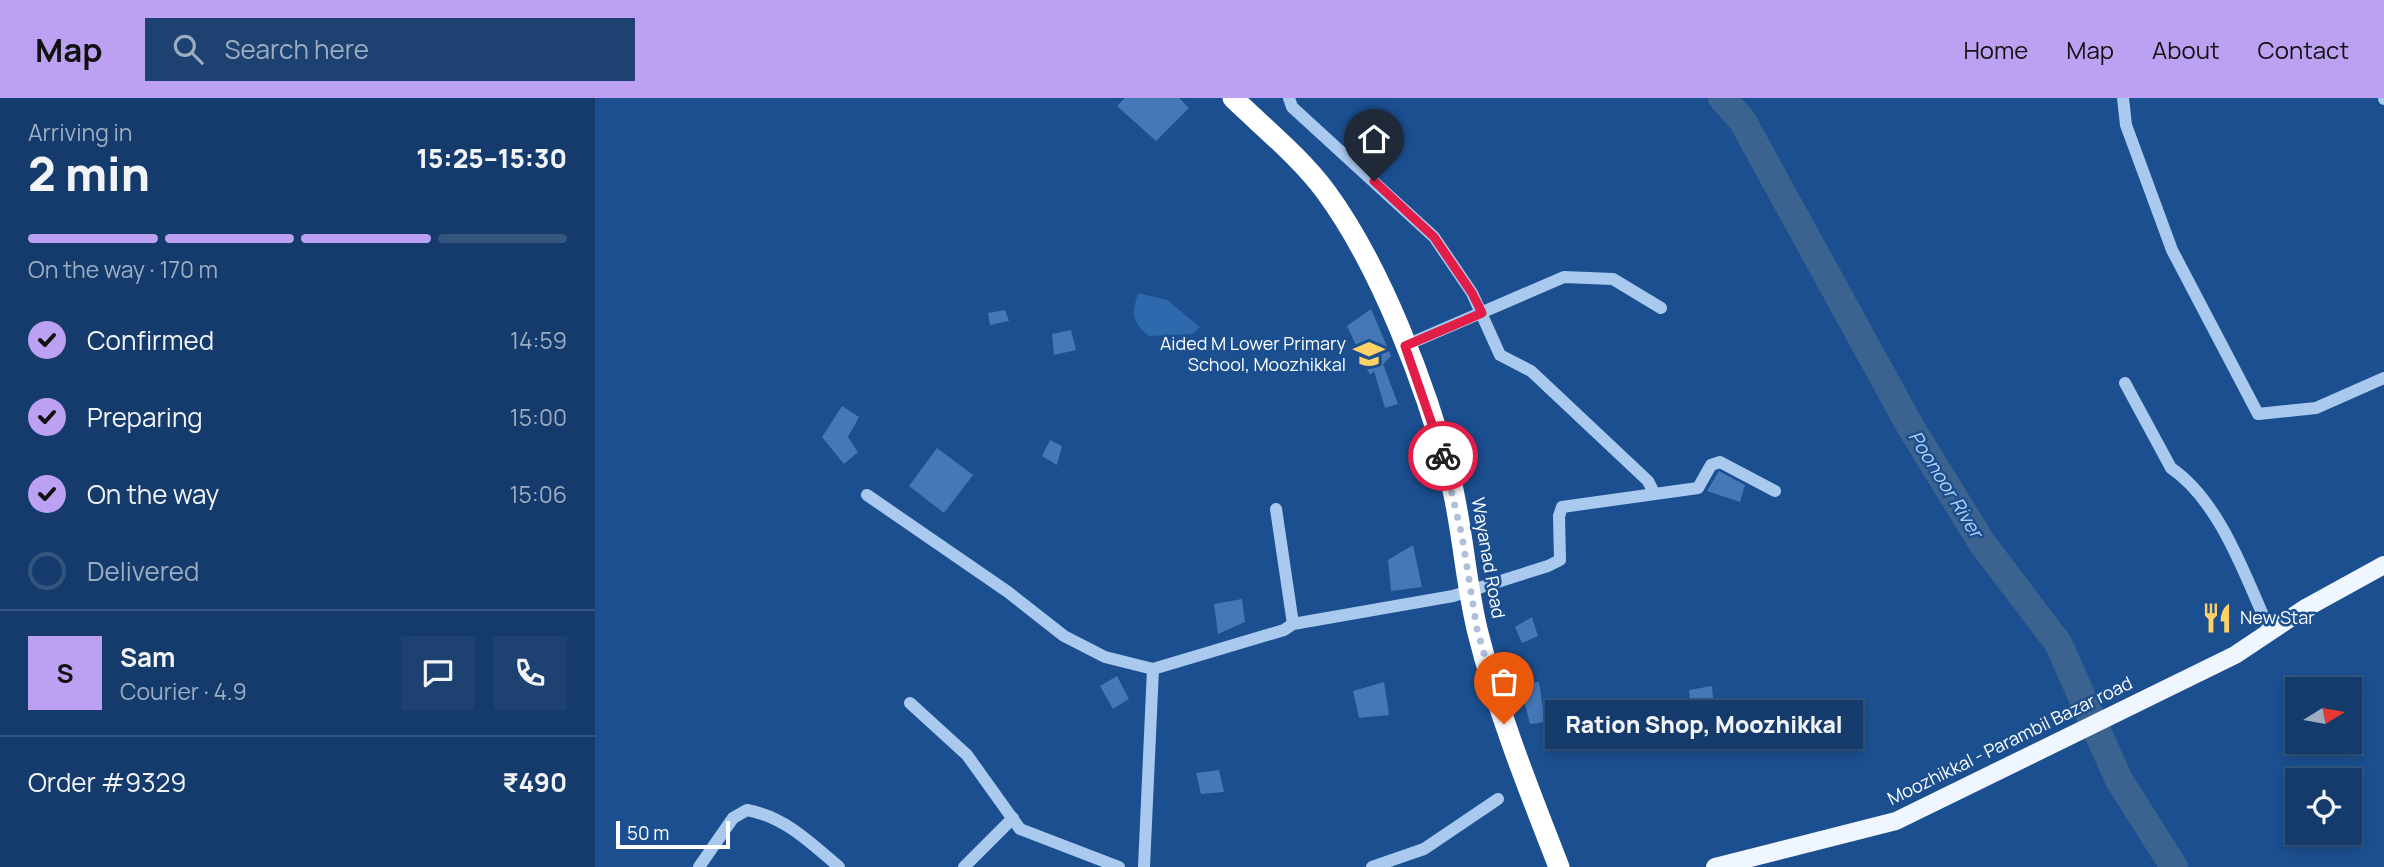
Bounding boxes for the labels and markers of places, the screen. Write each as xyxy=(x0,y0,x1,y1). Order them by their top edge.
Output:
pin xyxy=(1344,109,1404,181)
place label: Aided M Lower Primary School, Moozhikkal xyxy=(1160,331,1346,376)
school or university icon: Aided M Lower Primary School, Moozhikkal xyxy=(1352,337,1386,371)
restaurant icon: New Star xyxy=(2200,601,2234,635)
place label: New Star xyxy=(2240,605,2315,629)
pin xyxy=(1474,652,1534,724)
callout: Ration Shop, Moozhikkal xyxy=(1546,700,1865,748)

